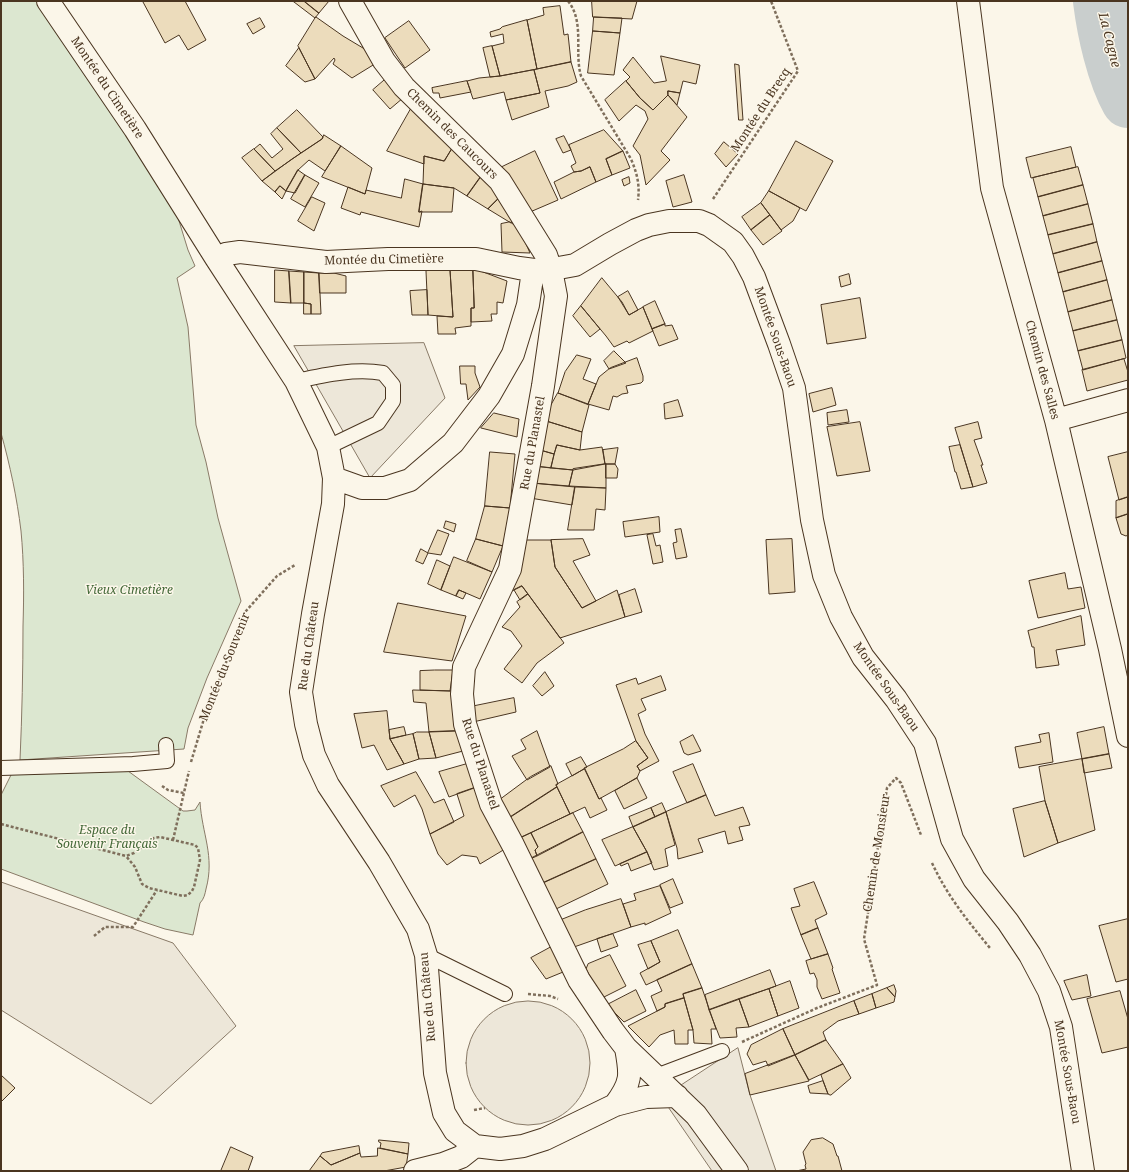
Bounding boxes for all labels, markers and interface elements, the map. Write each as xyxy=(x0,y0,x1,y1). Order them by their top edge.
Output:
water label: La Cagne xyxy=(1095,11,1123,69)
street label: Montée du Cimetière xyxy=(68,34,146,142)
street label: Montée du Brecq xyxy=(728,65,794,155)
street label: Chemin des Caucours xyxy=(403,85,501,183)
street label: Montée du Cimetière xyxy=(324,252,444,268)
street label: Montée Sous-Baou xyxy=(751,285,799,389)
street label: Chemin des Salles xyxy=(1022,319,1062,421)
street label: Rue du Planastel xyxy=(518,395,548,491)
park label: Vieux Cimetière xyxy=(85,584,173,598)
street label: Rue du Château xyxy=(296,600,322,692)
street label: Montée du Souvenir xyxy=(197,611,253,723)
street label: Montée Sous-Baou xyxy=(850,640,922,734)
street label: Rue du Planastel xyxy=(458,717,502,811)
street label: Chemin de Monsieur xyxy=(861,793,893,913)
park label: Espace du Souvenir Français xyxy=(56,824,158,852)
street label: Rue du Château xyxy=(417,952,439,1042)
street label: Montée Sous-Baou xyxy=(1051,1019,1083,1125)

